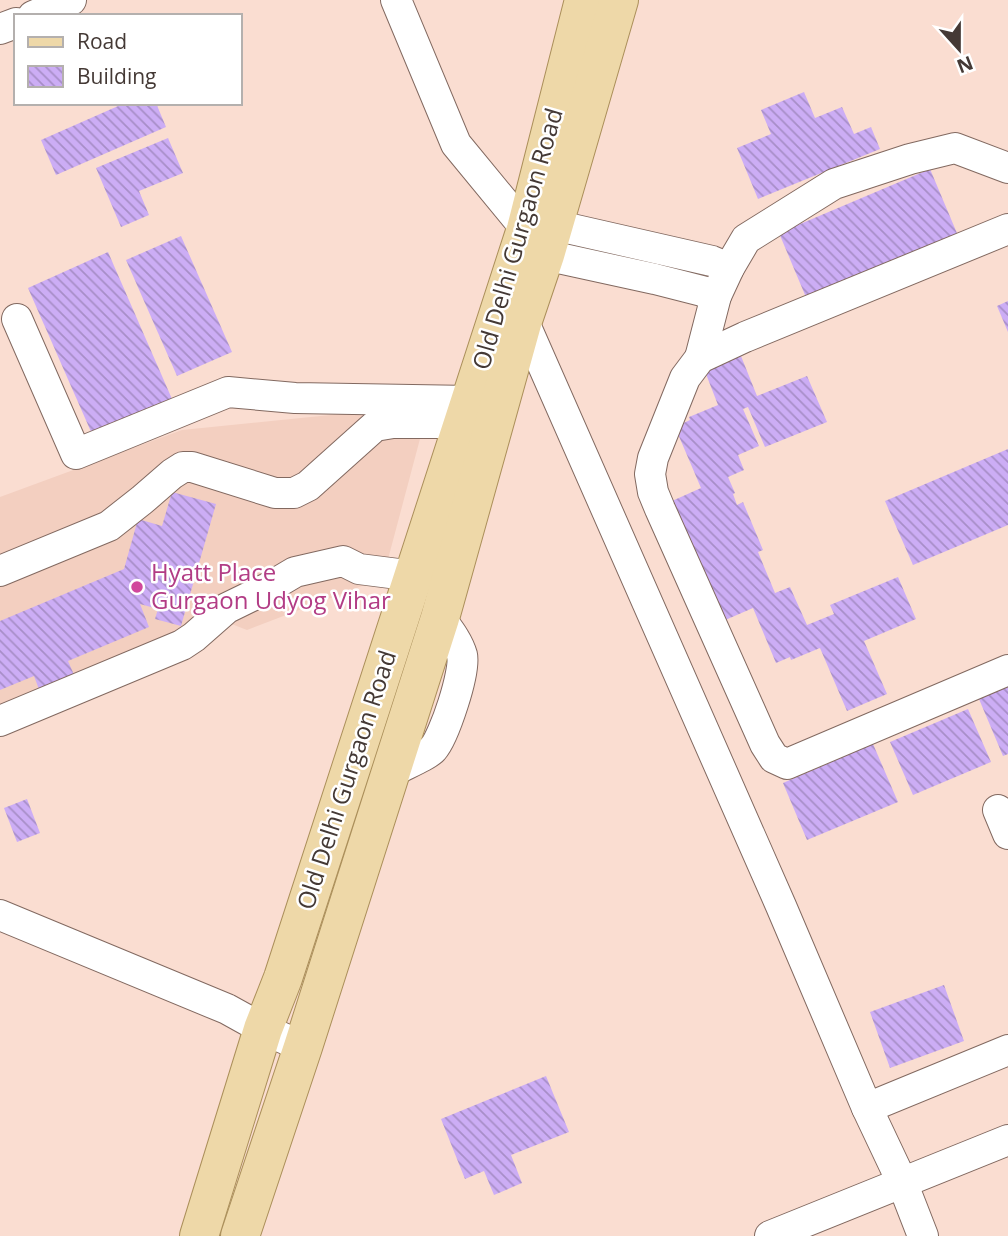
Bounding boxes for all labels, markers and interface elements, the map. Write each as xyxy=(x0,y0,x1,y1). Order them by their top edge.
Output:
legend xyxy=(14,14,242,105)
north arrow xyxy=(924,14,994,84)
text: Road xyxy=(77,27,127,55)
text: N xyxy=(953,50,977,80)
text: Building xyxy=(77,62,156,90)
street label: Old Delhi Gurgaon Road xyxy=(463,104,570,373)
place label: Hyatt Place Gurgaon Udyog Vihar xyxy=(151,555,391,616)
marker: Hyatt Place Gurgaon Udyog Vihar xyxy=(129,579,145,595)
street label: Old Delhi Gurgaon Road xyxy=(288,646,403,913)

